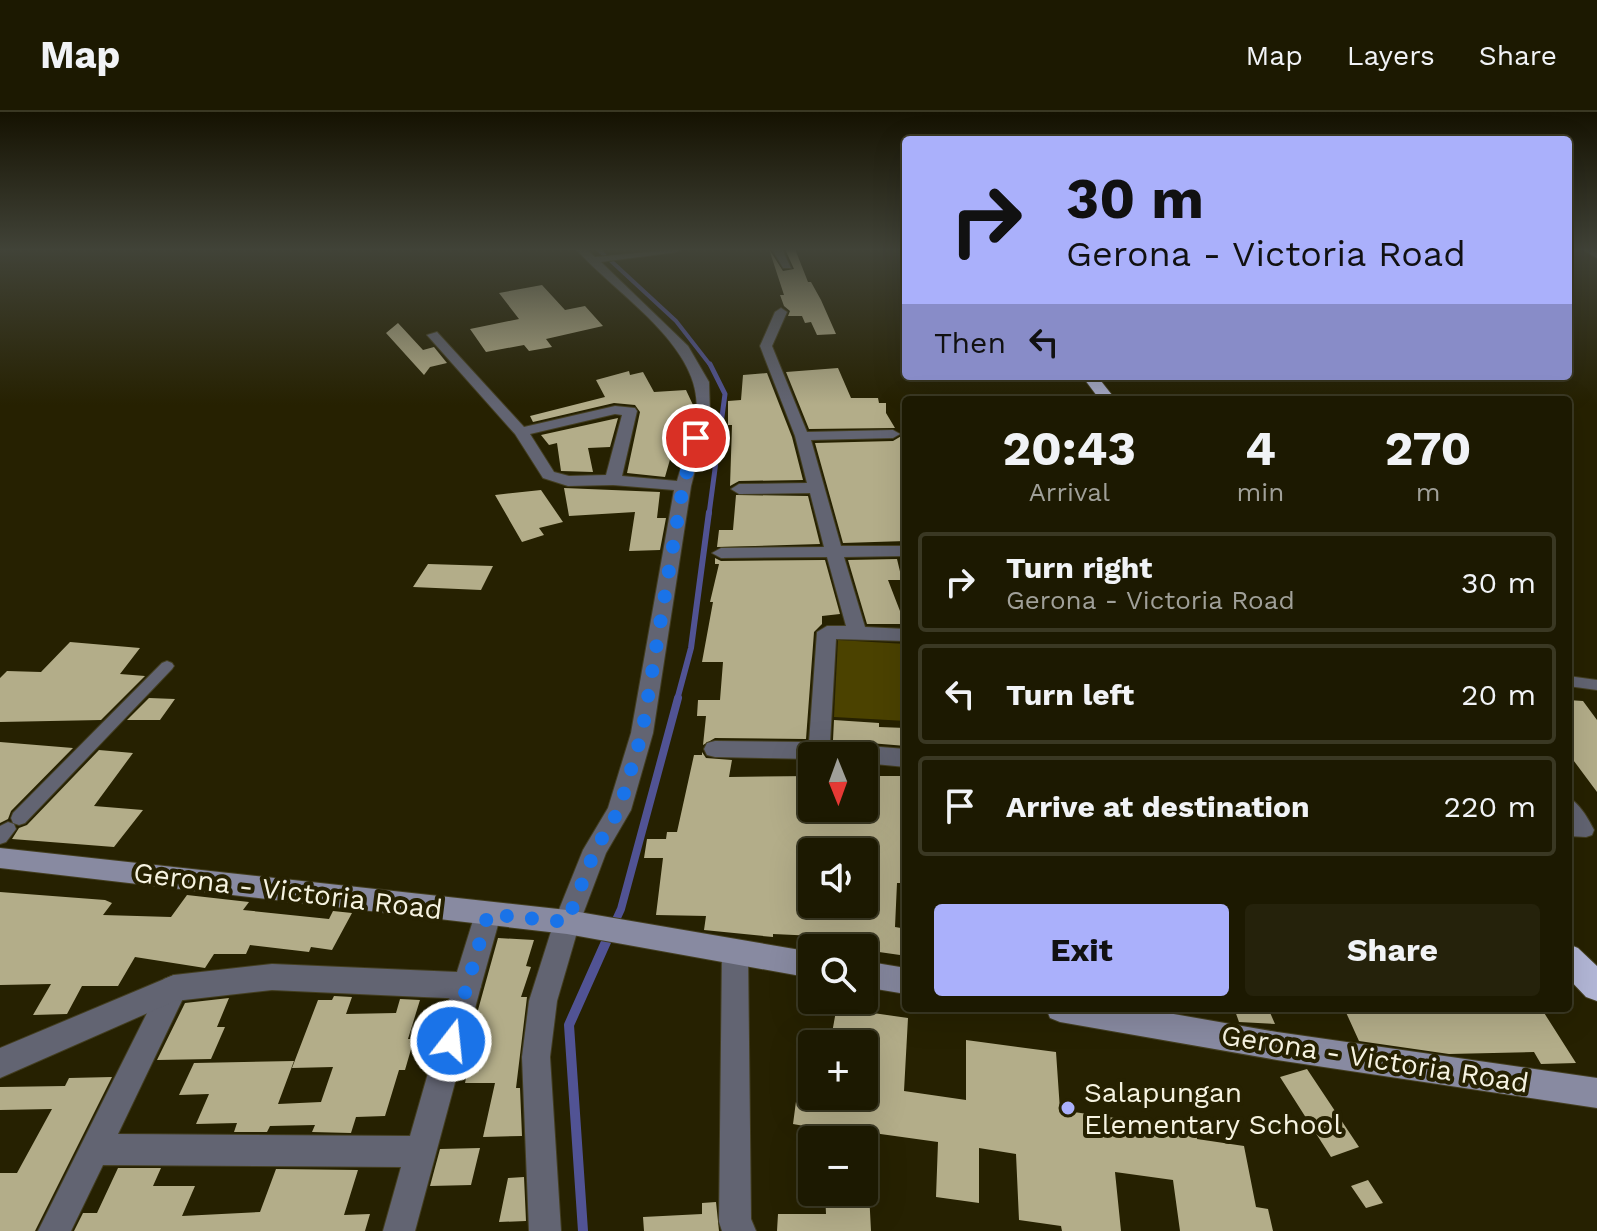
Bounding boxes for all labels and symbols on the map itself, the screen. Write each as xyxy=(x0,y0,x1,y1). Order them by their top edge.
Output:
pin xyxy=(662,404,730,472)
north arrow xyxy=(798,742,878,822)
street label: Gerona - Victoria Road xyxy=(132,856,444,926)
position arrow xyxy=(409,999,493,1083)
street label: Gerona - Victoria Road xyxy=(1219,1018,1531,1100)
place label: Salapungan Elementary School xyxy=(1084,1076,1342,1141)
marker: Salapungan Elementary School xyxy=(1059,1099,1077,1117)

